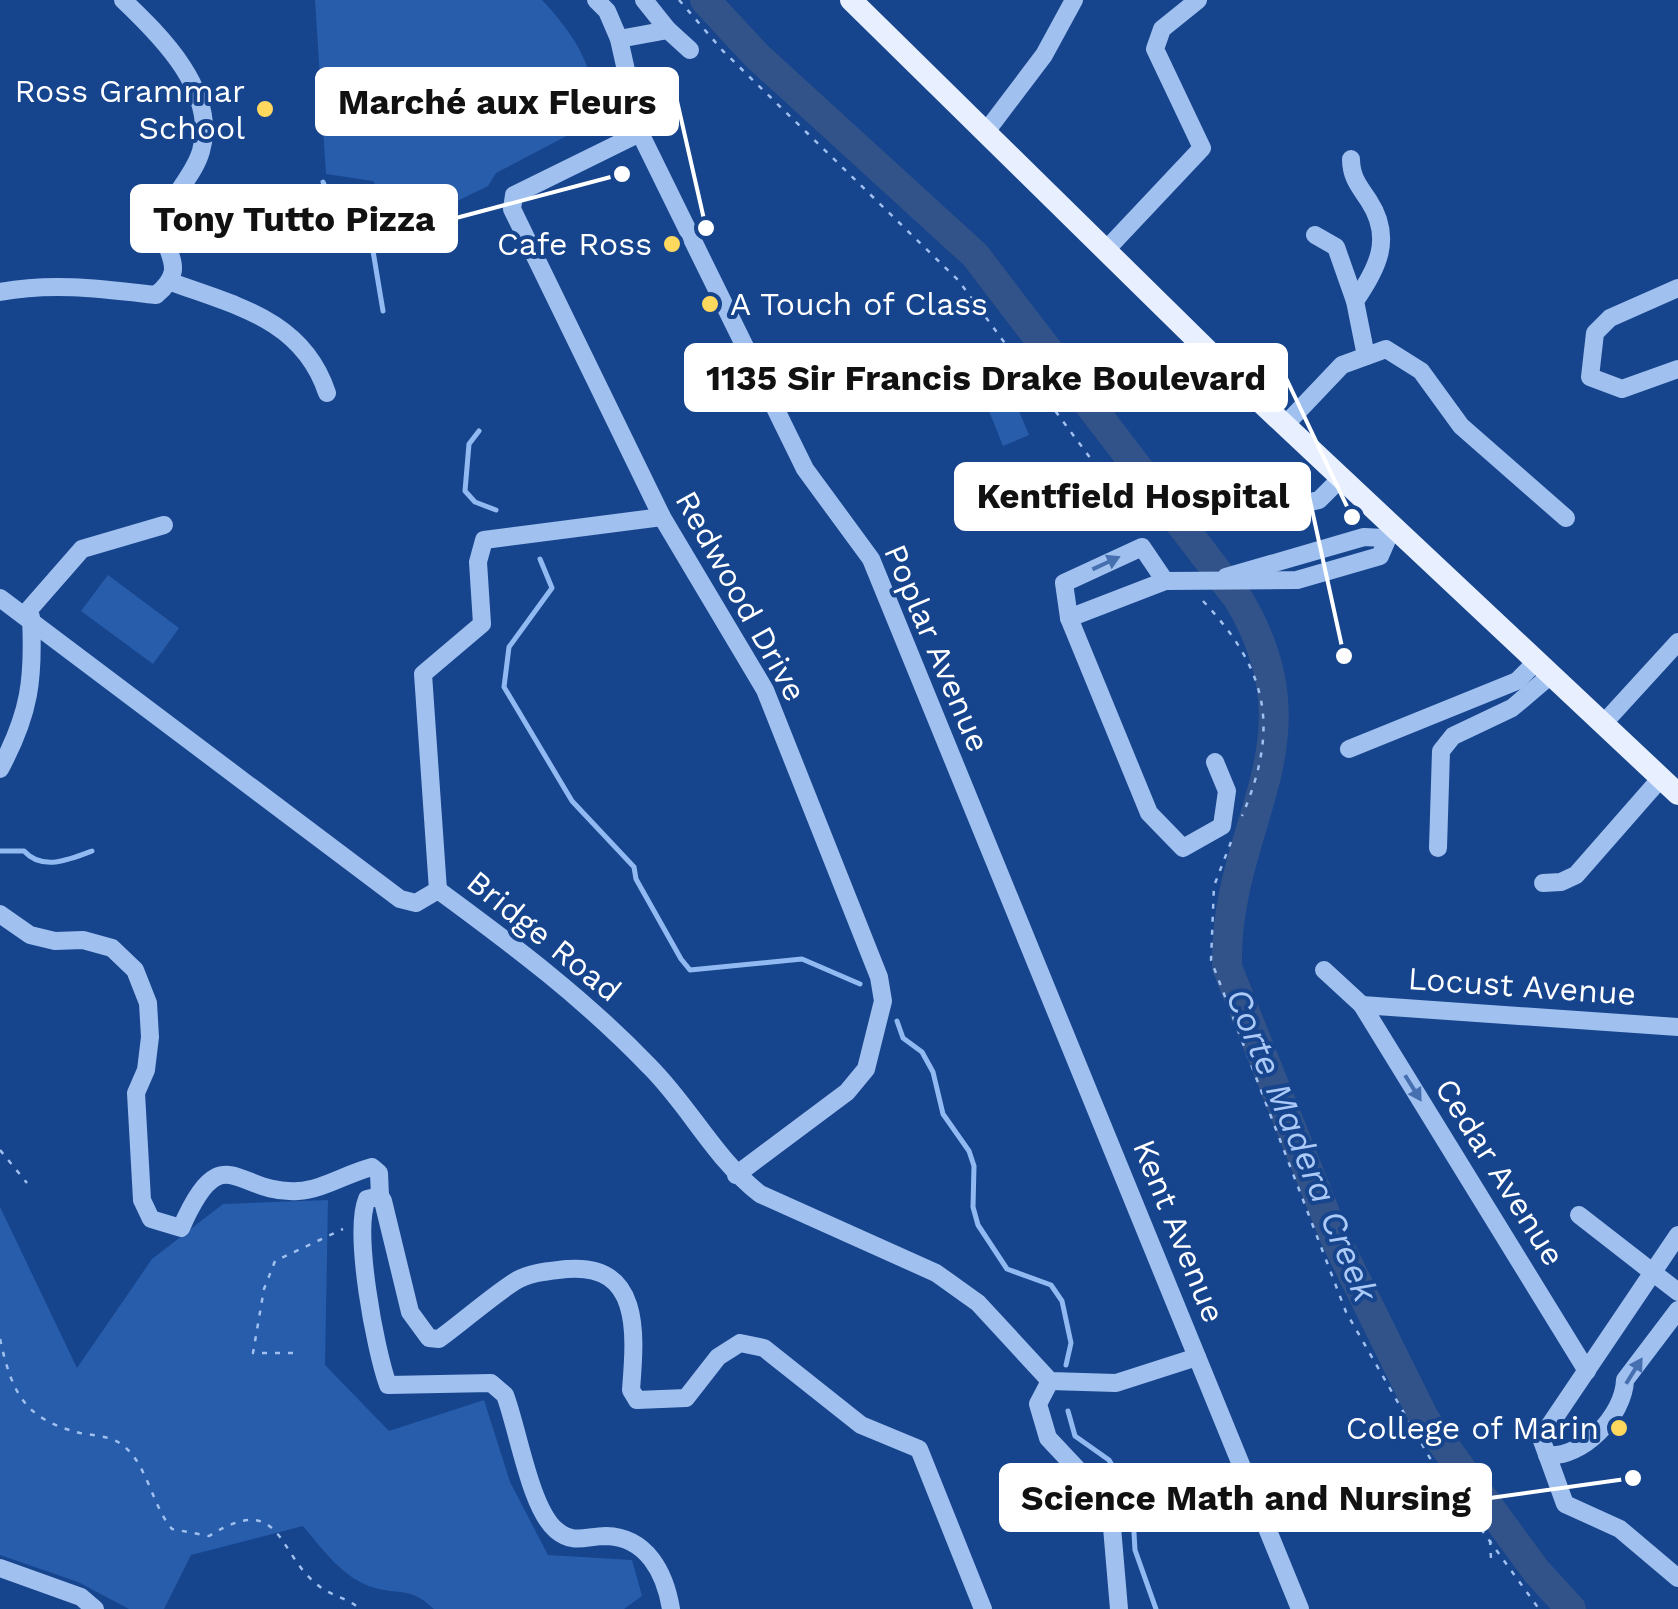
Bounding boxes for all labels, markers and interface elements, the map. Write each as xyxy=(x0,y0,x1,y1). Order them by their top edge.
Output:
callout: Marché aux Fleurs xyxy=(317,69,677,134)
place label: Ross Grammar School xyxy=(14,72,245,147)
text: Marché aux Fleurs xyxy=(338,81,656,123)
marker: Ross Grammar School xyxy=(254,98,276,120)
callout: Tony Tutto Pizza xyxy=(132,186,456,251)
text: Tony Tutto Pizza xyxy=(153,198,436,240)
place label: Cafe Ross xyxy=(497,225,652,263)
marker: Cafe Ross xyxy=(661,233,683,255)
place label: A Touch of Class xyxy=(730,285,988,323)
marker: A Touch of Class xyxy=(699,293,721,315)
callout: 1135 Sir Francis Drake Boulevard xyxy=(686,345,1286,410)
text: 1135 Sir Francis Drake Boulevard xyxy=(706,357,1266,399)
callout: Kentfield Hospital xyxy=(956,464,1309,529)
text: Kentfield Hospital xyxy=(977,475,1290,517)
street label: Redwood Drive xyxy=(668,484,814,708)
street label: Poplar Avenue xyxy=(876,539,998,757)
one-way arrow xyxy=(1092,555,1121,572)
street label: Bridge Road xyxy=(459,862,629,1010)
street label: Locust Avenue xyxy=(1407,959,1637,1013)
water label: Corte Madera Creek xyxy=(1217,982,1387,1309)
street label: Cedar Avenue xyxy=(1427,1071,1573,1273)
one-way arrow xyxy=(1404,1074,1422,1102)
street label: Kent Avenue xyxy=(1125,1134,1233,1328)
one-way arrow xyxy=(1624,1358,1643,1385)
place label: College of Marin xyxy=(1346,1409,1599,1447)
marker: College of Marin xyxy=(1608,1417,1630,1439)
callout: Science Math and Nursing xyxy=(1001,1465,1490,1530)
text: Science Math and Nursing xyxy=(1021,1477,1471,1519)

